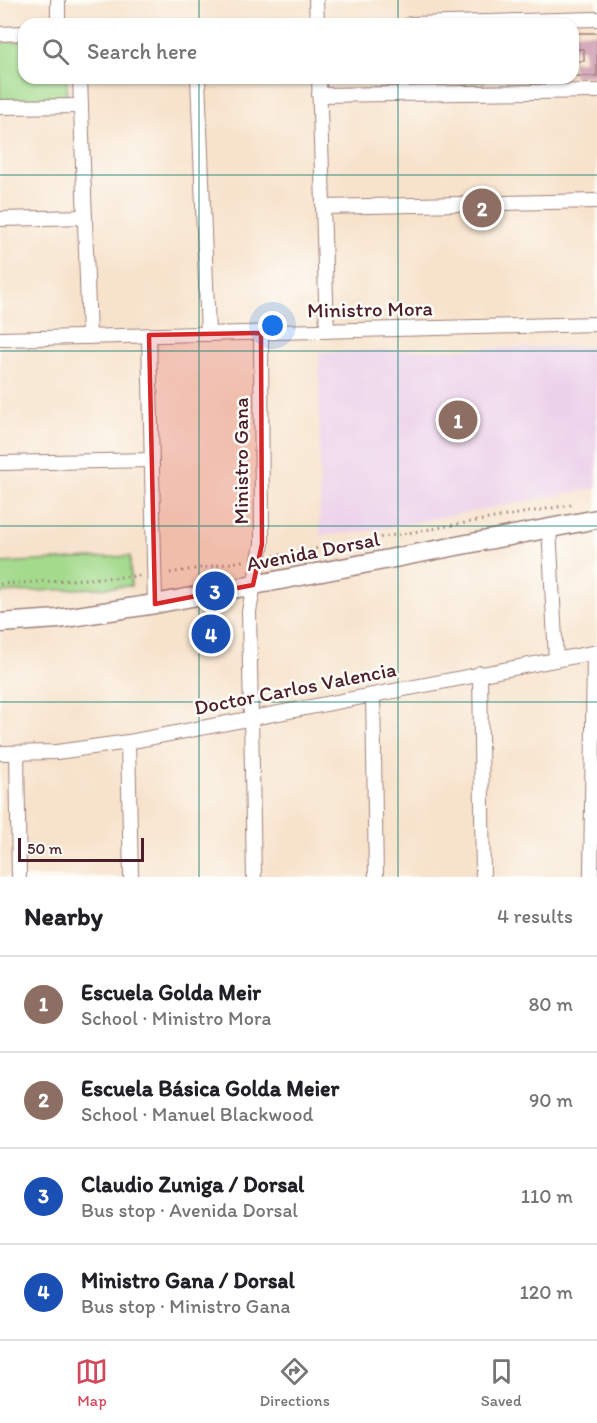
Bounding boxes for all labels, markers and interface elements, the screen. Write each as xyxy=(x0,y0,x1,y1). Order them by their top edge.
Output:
search box xyxy=(18,18,579,84)
icon: search xyxy=(39,35,72,68)
text: Search here xyxy=(87,38,197,65)
pin: 2 xyxy=(462,186,502,230)
street label: Ministro Mora xyxy=(307,295,433,323)
your location xyxy=(258,311,287,340)
street label: Ministro Gana xyxy=(228,397,253,525)
pin: 1 xyxy=(438,398,478,442)
street label: Avenida Dorsal xyxy=(244,526,382,576)
pin: 3 xyxy=(196,568,234,614)
pin: 4 xyxy=(192,612,230,656)
street label: Doctor Carlos Valencia xyxy=(192,656,398,720)
scale bar xyxy=(18,835,144,862)
text: 50 m xyxy=(27,839,62,858)
text: Nearby xyxy=(24,900,103,932)
text: 4 results xyxy=(497,904,573,928)
text: Escuela Golda Meir xyxy=(81,979,261,1006)
text: 1 xyxy=(39,992,48,1016)
text: 80 m xyxy=(528,992,573,1016)
text: School · Ministro Mora xyxy=(81,1006,271,1030)
text: Escuela Básica Golda Meier xyxy=(81,1075,339,1102)
text: 2 xyxy=(38,1088,49,1112)
text: 90 m xyxy=(529,1088,573,1112)
text: School · Manuel Blackwood xyxy=(81,1102,313,1126)
text: Claudio Zuniga / Dorsal xyxy=(81,1171,304,1198)
text: 3 xyxy=(38,1184,49,1208)
text: 110 m xyxy=(521,1184,573,1208)
text: Bus stop · Avenida Dorsal xyxy=(81,1198,298,1222)
text: Ministro Gana / Dorsal xyxy=(81,1267,295,1294)
text: 4 xyxy=(37,1280,50,1304)
text: 120 m xyxy=(520,1280,573,1304)
text: Bus stop · Ministro Gana xyxy=(81,1294,290,1318)
tab: Map xyxy=(75,1355,108,1410)
tab: Directions xyxy=(259,1355,330,1410)
tab: Saved xyxy=(481,1355,522,1410)

